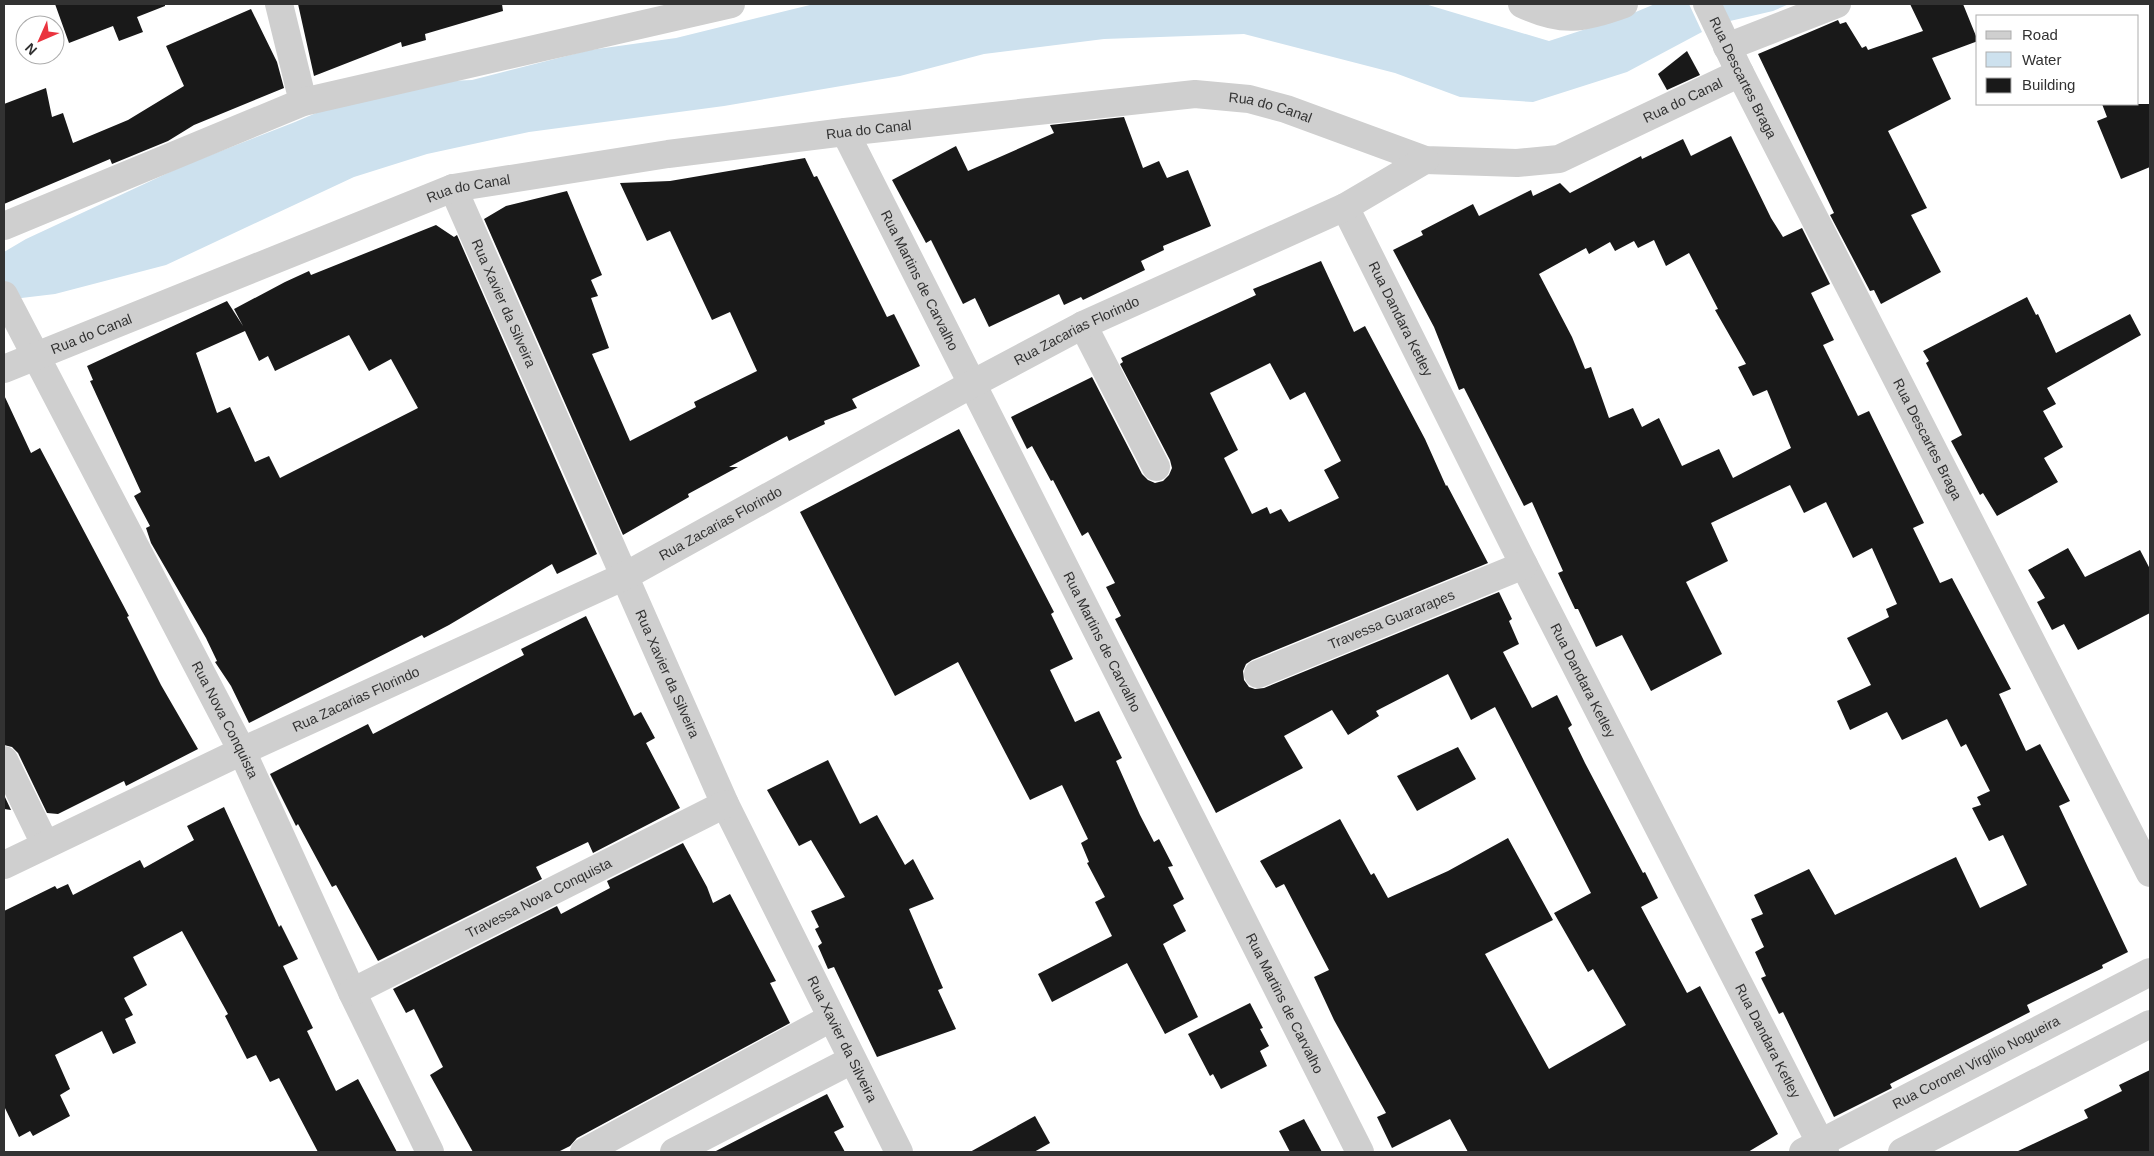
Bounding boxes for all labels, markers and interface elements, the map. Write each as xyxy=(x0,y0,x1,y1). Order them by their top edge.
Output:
street label: Rua Descartes Braga xyxy=(1706,14,1780,141)
north arrow xyxy=(15,15,65,65)
legend xyxy=(1976,15,2139,105)
text: Road xyxy=(2022,26,2058,43)
text: N xyxy=(22,40,40,58)
text: Water xyxy=(2022,51,2061,68)
street label: Rua do Canal xyxy=(1641,75,1725,126)
text: Building xyxy=(2022,76,2075,93)
street label: Rua do Canal xyxy=(1228,89,1314,126)
street label: Rua do Canal xyxy=(825,117,912,142)
street label: Rua do Canal xyxy=(424,171,511,206)
street label: Rua Martins de Carvalho xyxy=(878,207,962,353)
street label: Rua Xavier da Silveira xyxy=(469,237,539,370)
street label: Rua Dandara Ketley xyxy=(1366,259,1436,379)
street label: Rua Zacarias Florindo xyxy=(1011,293,1142,368)
street label: Rua do Canal xyxy=(48,310,134,357)
street label: Rua Descartes Braga xyxy=(1890,376,1965,503)
street label: Rua Zacarias Florindo xyxy=(656,483,785,564)
street label: Rua Martins de Carvalho xyxy=(1060,569,1145,715)
street label: Travessa Guararapes xyxy=(1326,586,1457,652)
street label: Rua Xavier da Silveira xyxy=(632,607,703,741)
street label: Rua Dandara Ketley xyxy=(1547,621,1619,740)
street label: Rua Nova Conquista xyxy=(189,659,262,781)
street label: Rua Zacarias Florindo xyxy=(290,663,422,735)
street label: Travessa Nova Conquista xyxy=(463,855,614,941)
street label: Rua Martins de Carvalho xyxy=(1243,930,1327,1076)
street label: Rua Xavier da Silveira xyxy=(804,973,881,1105)
street label: Rua Dandara Ketley xyxy=(1732,981,1804,1101)
street label: Rua Coronel Virgílio Nogueira xyxy=(1890,1012,2063,1112)

